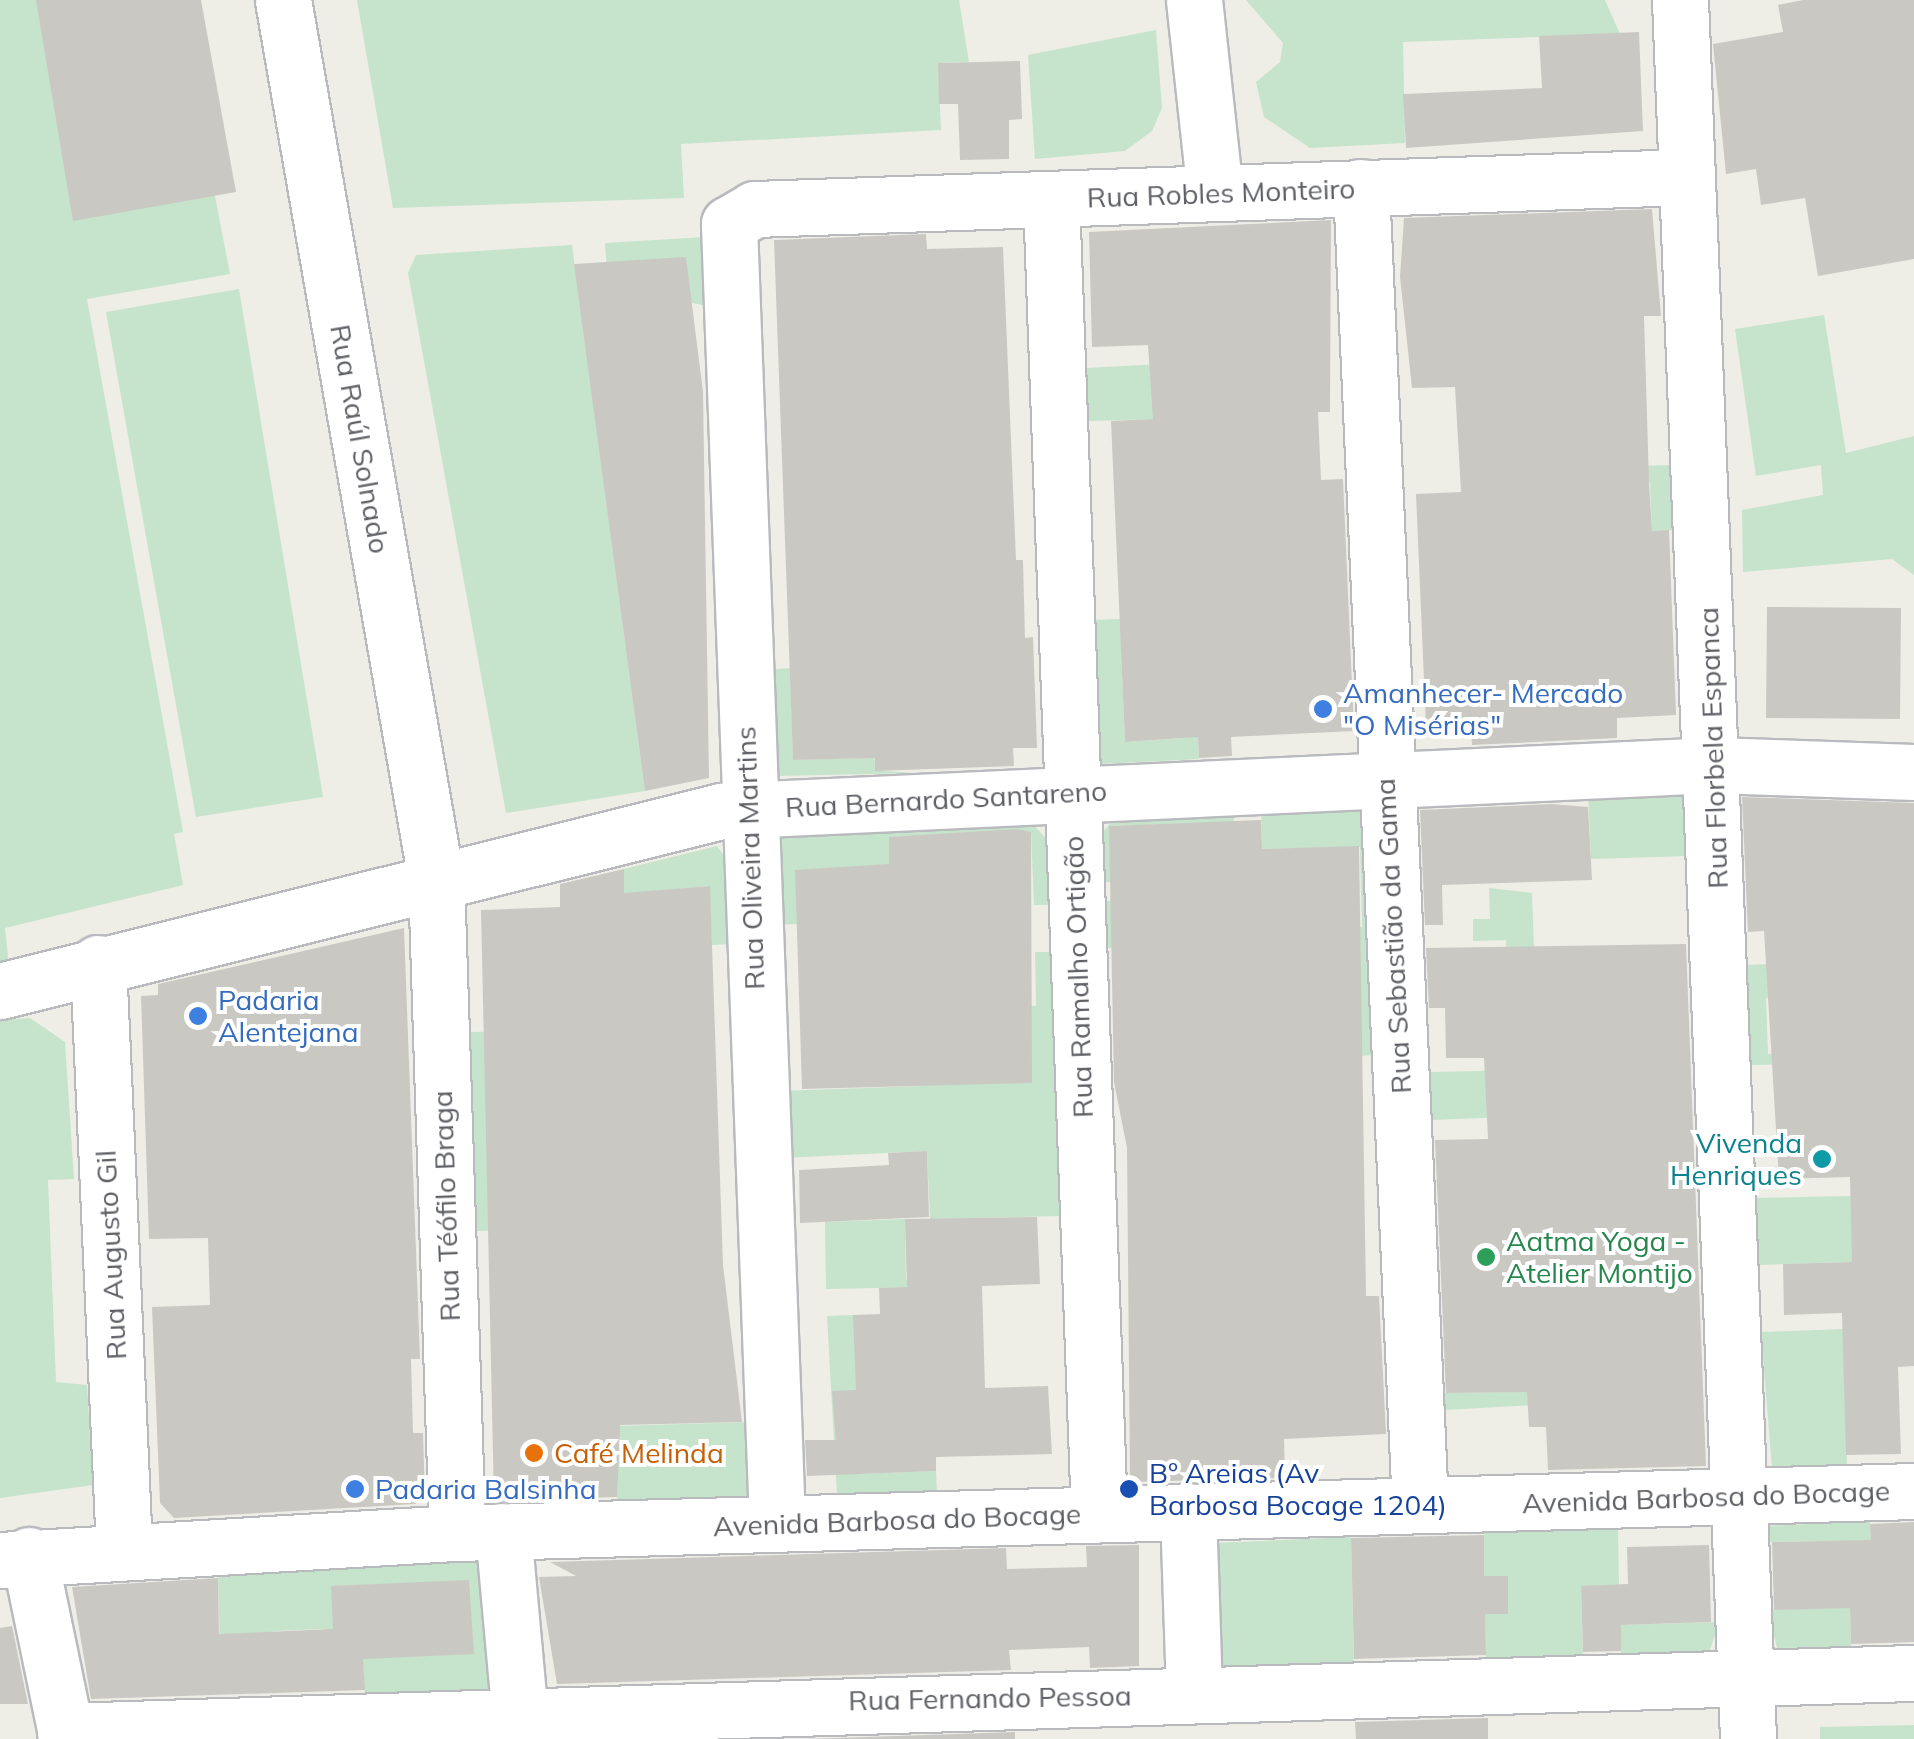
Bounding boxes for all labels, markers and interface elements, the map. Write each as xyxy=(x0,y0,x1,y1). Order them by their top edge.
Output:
street label: Rua Robles Monteiro xyxy=(1086,172,1356,214)
street label: Rua Raúl Solnado xyxy=(323,322,397,556)
street label: Rua Florbela Espanca xyxy=(1691,607,1735,889)
place label: Amanhecer- Mercado "O Misérias" xyxy=(1343,676,1623,742)
marker: Amanhecer- Mercado "O Misérias" xyxy=(1312,698,1334,720)
street label: Rua Oliveira Martins xyxy=(729,726,771,990)
street label: Rua Bernardo Santareno xyxy=(784,774,1108,824)
street label: Rua Sebastião da Gama xyxy=(1368,777,1418,1095)
street label: Rua Ramalho Ortigão xyxy=(1056,835,1100,1119)
place label: Padaria Alentejana xyxy=(218,983,358,1049)
marker: Padaria Alentejana xyxy=(187,1005,209,1027)
street label: Rua Téófilo Braga xyxy=(425,1090,467,1322)
place label: Vivenda Henriques xyxy=(1670,1126,1802,1192)
marker: Vivenda Henriques xyxy=(1811,1148,1833,1170)
street label: Rua Augusto Gil xyxy=(89,1149,133,1361)
place label: Aatma Yoga - Atelier Montijo xyxy=(1506,1224,1693,1290)
marker: Aatma Yoga - Atelier Montijo xyxy=(1475,1246,1497,1268)
place label: Café Melinda xyxy=(554,1436,724,1470)
marker: Café Melinda xyxy=(523,1442,545,1464)
place label: Bº Areias (Av Barbosa Bocage 1204) xyxy=(1149,1456,1447,1522)
place label: Padaria Balsinha xyxy=(375,1472,597,1506)
street label: Avenida Barbosa do Bocage xyxy=(1521,1474,1891,1520)
marker: Padaria Balsinha xyxy=(344,1478,366,1500)
marker: Bº Areias (Av Barbosa Bocage 1204) xyxy=(1118,1478,1140,1500)
street label: Avenida Barbosa do Bocage xyxy=(712,1497,1082,1543)
street label: Rua Fernando Pessoa xyxy=(848,1679,1132,1717)

